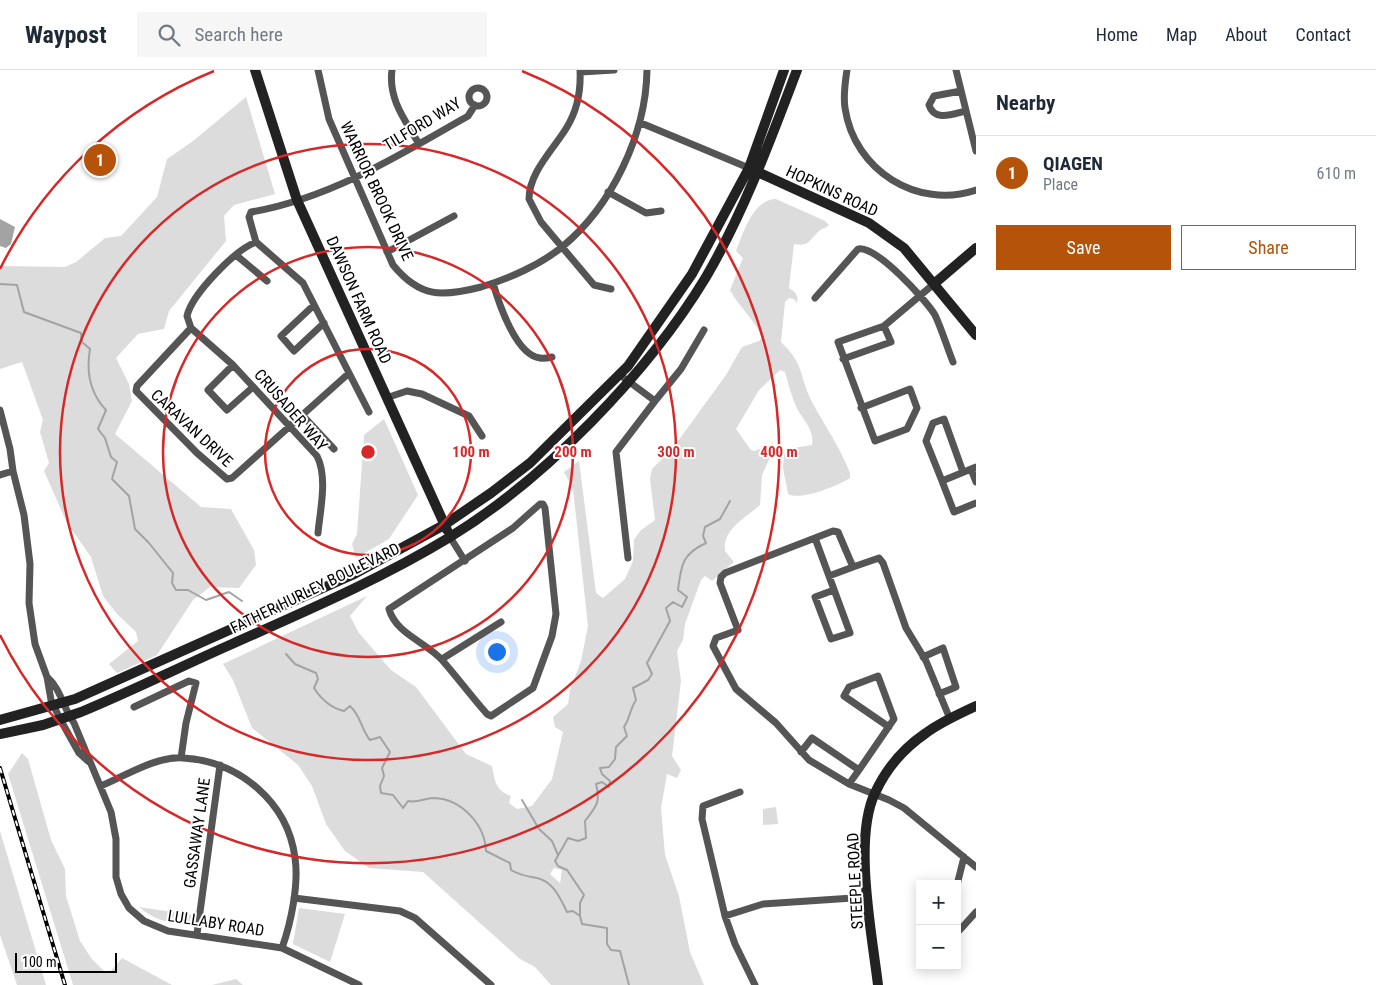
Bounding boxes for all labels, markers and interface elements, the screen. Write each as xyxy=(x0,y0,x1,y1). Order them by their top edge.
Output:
search box xyxy=(137,12,487,57)
text: Waypost xyxy=(25,21,107,49)
icon: search xyxy=(155,21,183,49)
text: Search here xyxy=(195,23,283,46)
text: Home xyxy=(1096,24,1138,45)
text: Map xyxy=(1166,24,1197,45)
text: About xyxy=(1225,24,1267,45)
text: Contact xyxy=(1295,24,1351,45)
text: Nearby xyxy=(996,91,1055,115)
street label: TILFORD WAY xyxy=(380,93,465,155)
street label: WARRIOR BROOK DRIVE xyxy=(336,118,418,264)
pin: 1 xyxy=(84,141,116,179)
text: QIAGEN xyxy=(1043,152,1103,175)
street label: HOPKINS ROAD xyxy=(783,161,881,221)
text: 1 xyxy=(1008,164,1016,183)
text: 610 m xyxy=(1317,164,1356,183)
text: Place xyxy=(1043,175,1078,194)
button: Save xyxy=(996,225,1171,270)
button: Share xyxy=(1181,225,1356,270)
street label: DAWSON FARM ROAD xyxy=(322,233,396,367)
street label: CRUSADER WAY xyxy=(250,365,332,455)
street label: CARAVAN DRIVE xyxy=(147,385,237,471)
centre of rings xyxy=(359,443,377,461)
text: 100 m xyxy=(452,443,490,461)
text: 200 m xyxy=(554,443,592,461)
text: 300 m xyxy=(657,443,695,461)
text: 400 m xyxy=(760,443,798,461)
street label: FATHER HURLEY BOULEVARD xyxy=(227,539,403,637)
your location xyxy=(484,639,510,665)
street label: GASSAWAY LANE xyxy=(180,777,214,889)
street label: STEEPLE ROAD xyxy=(843,832,867,930)
map controls xyxy=(916,880,961,970)
button: + xyxy=(916,880,961,925)
street label: LULLABY ROAD xyxy=(166,906,266,940)
button: − xyxy=(916,925,961,970)
scale bar xyxy=(15,950,118,973)
text: 100 m xyxy=(22,954,57,970)

